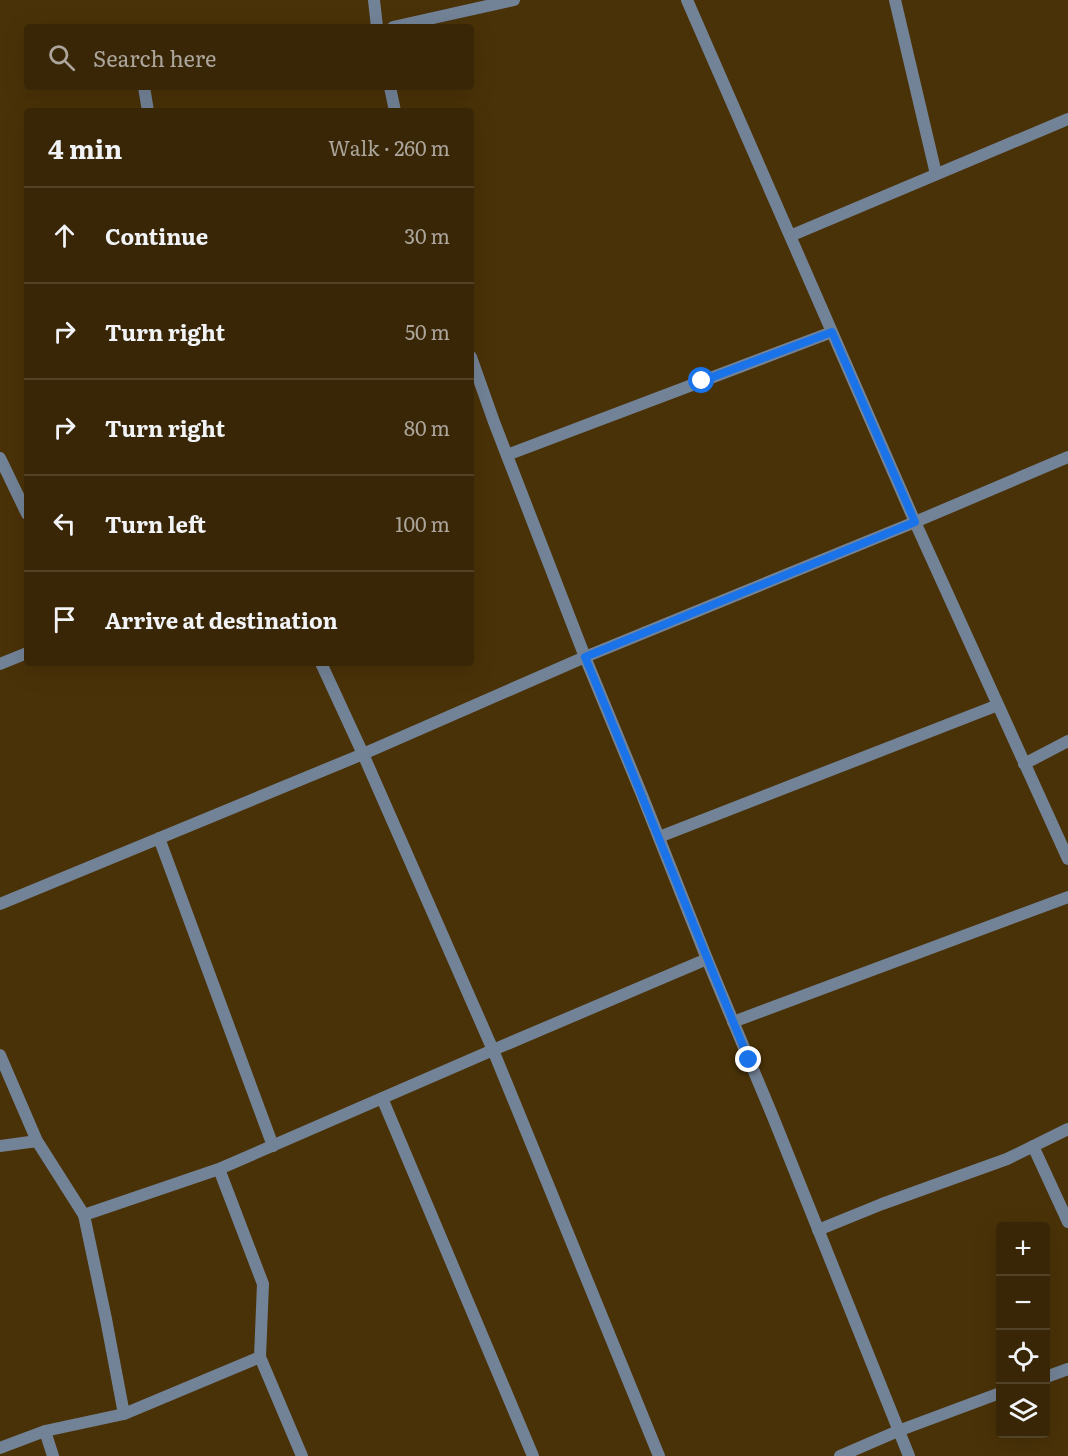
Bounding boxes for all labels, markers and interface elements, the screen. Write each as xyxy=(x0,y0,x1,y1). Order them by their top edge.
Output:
search box xyxy=(24,24,474,90)
icon: search xyxy=(45,41,78,74)
text: Search here xyxy=(93,41,216,74)
text: 4 min xyxy=(48,128,122,167)
text: Walk · 260 m xyxy=(328,132,450,162)
icon: ahead xyxy=(48,219,81,252)
text: Continue xyxy=(105,219,208,252)
text: 30 m xyxy=(404,220,450,250)
icon: right xyxy=(48,315,81,348)
text: Turn right xyxy=(105,315,225,348)
text: 50 m xyxy=(405,316,450,346)
route start xyxy=(688,367,714,393)
icon: right xyxy=(48,411,81,444)
text: Turn right xyxy=(105,411,225,444)
text: 80 m xyxy=(404,412,450,442)
icon: left xyxy=(48,507,81,540)
text: Turn left xyxy=(105,507,206,540)
text: 100 m xyxy=(395,508,450,538)
icon: arrive xyxy=(48,603,81,636)
text: Arrive at destination xyxy=(105,603,338,636)
route end xyxy=(735,1046,761,1072)
map controls xyxy=(996,1222,1050,1438)
button: + xyxy=(996,1222,1050,1276)
button: − xyxy=(996,1276,1050,1330)
button: locate xyxy=(996,1330,1050,1384)
button: layers xyxy=(996,1384,1050,1438)

